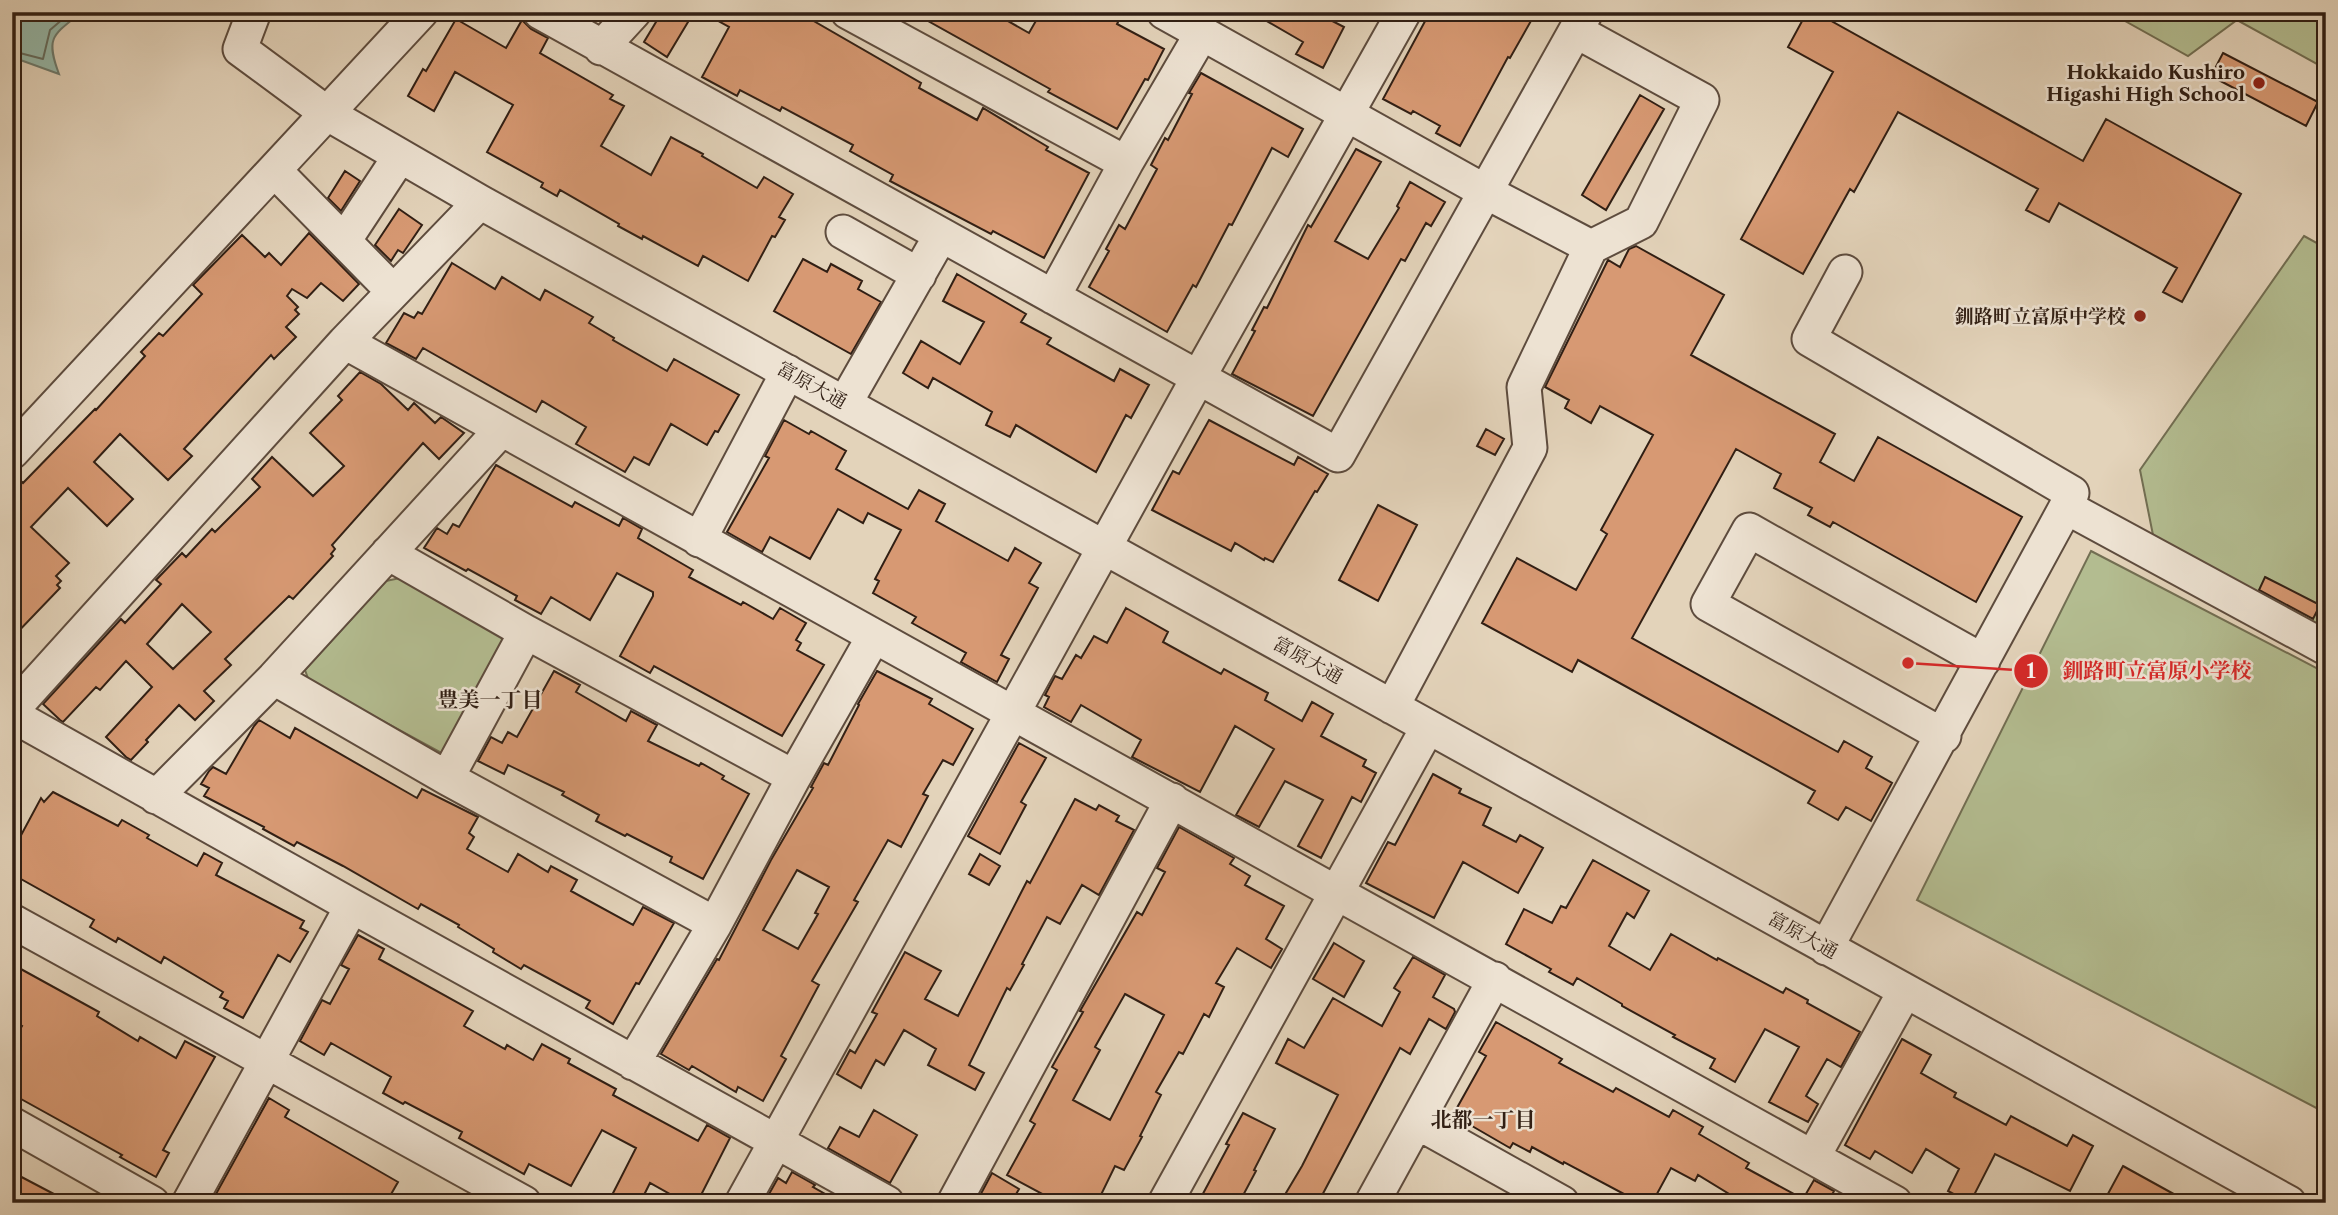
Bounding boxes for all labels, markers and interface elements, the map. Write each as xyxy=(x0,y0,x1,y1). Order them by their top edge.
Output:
place label: Hokkaido Kushiro Higashi High School xyxy=(2046,61,2245,106)
marker: Hokkaido Kushiro Higashi High School xyxy=(2251,75,2267,91)
place label: 釧路町立富原中学校 xyxy=(1955,305,2126,328)
marker: 釧路町立富原中学校 xyxy=(2132,308,2148,324)
street label: 富原大通 xyxy=(773,357,851,413)
street label: 富原大通 xyxy=(1269,632,1347,688)
callout: 釧路町立富原小学校 xyxy=(2014,650,2266,692)
text: 1 xyxy=(2026,658,2036,683)
text: 釧路町立富原小学校 xyxy=(2063,658,2252,683)
district label: 豊美一丁目 xyxy=(438,687,543,712)
street label: 富原大通 xyxy=(1764,907,1842,963)
district label: 北都一丁目 xyxy=(1431,1107,1536,1132)

